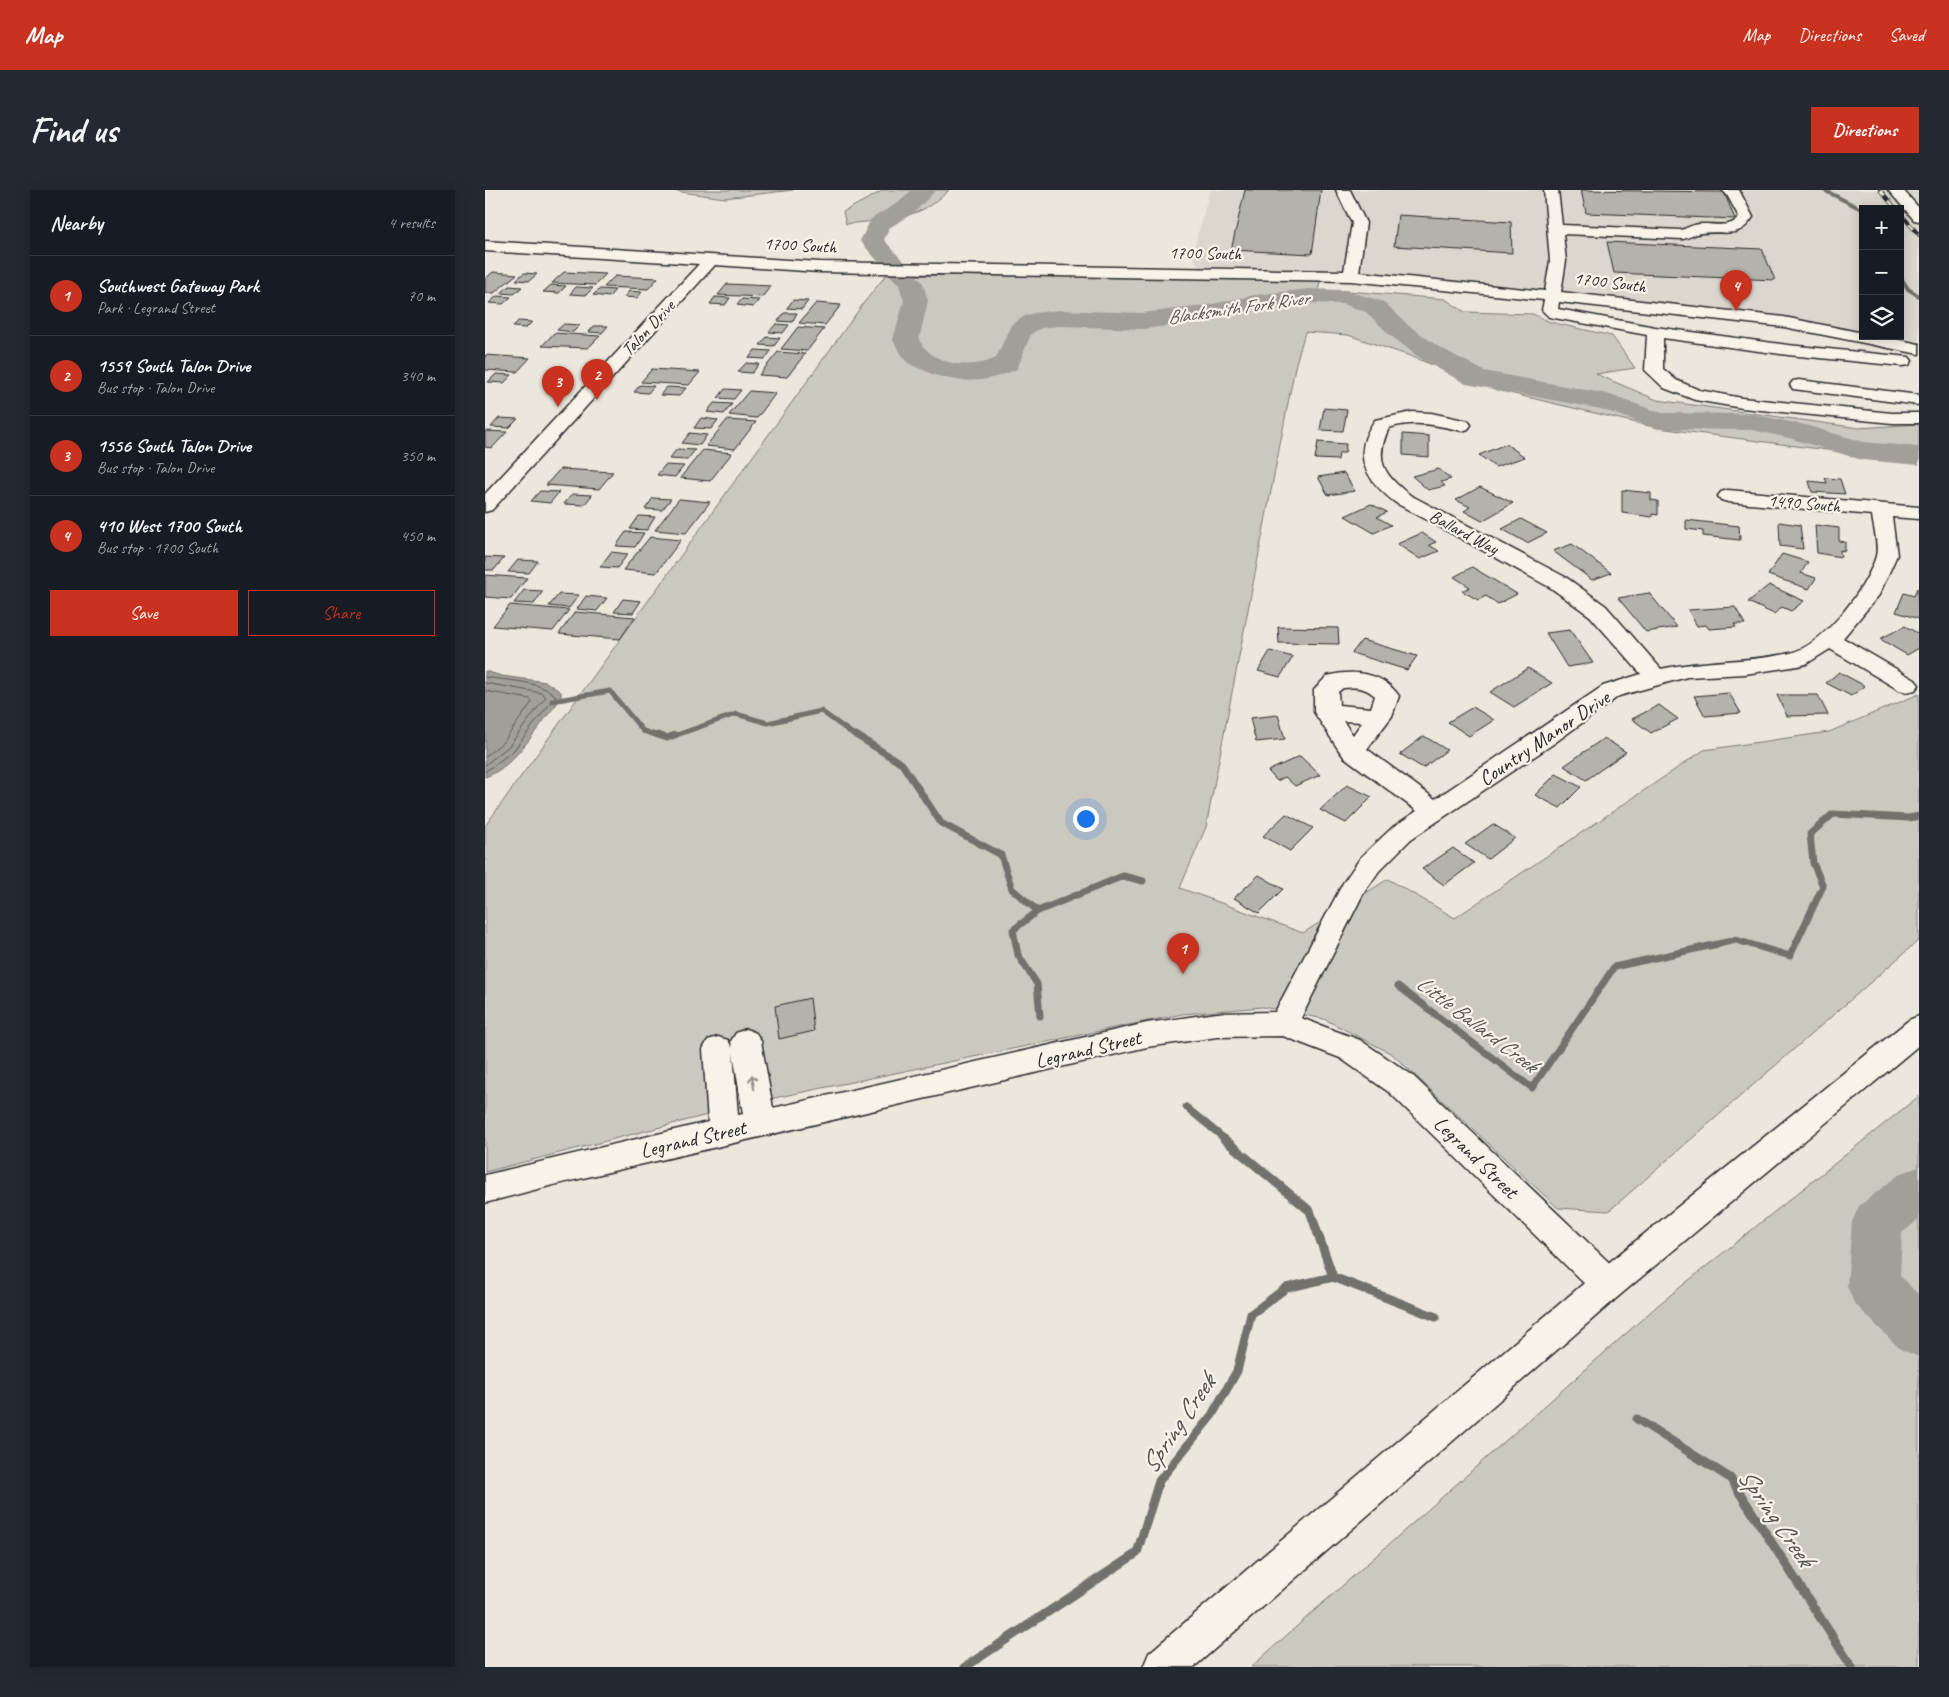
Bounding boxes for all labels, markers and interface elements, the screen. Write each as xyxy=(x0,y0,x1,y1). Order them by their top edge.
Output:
text: Map xyxy=(25,20,62,50)
text: Map xyxy=(1743,24,1770,46)
text: Directions xyxy=(1798,24,1861,46)
text: Saved xyxy=(1889,24,1924,46)
button: Directions xyxy=(1811,107,1919,153)
text: Find us xyxy=(30,108,117,153)
map controls xyxy=(1859,205,1904,340)
button: + xyxy=(1859,205,1904,250)
text: Nearby xyxy=(50,210,103,236)
text: 4 results xyxy=(388,213,435,233)
street label: 1700 South xyxy=(763,232,838,258)
street label: 1700 South xyxy=(1169,241,1242,265)
button: − xyxy=(1859,250,1904,295)
street label: 1700 South xyxy=(1573,267,1648,297)
pin: 4 xyxy=(1720,270,1752,311)
text: Southwest Gateway Park xyxy=(97,274,259,298)
text: 1 xyxy=(62,286,70,306)
text: 70 m xyxy=(408,286,435,306)
water label: Blacksmith Fork River xyxy=(1166,286,1313,330)
street label: Talon Drive xyxy=(617,295,680,361)
button: layers xyxy=(1859,295,1904,340)
text: Park · Legrand Street xyxy=(97,298,215,318)
text: 1559 South Talon Drive xyxy=(97,354,250,378)
pin: 2 xyxy=(581,359,613,400)
text: 2 xyxy=(62,366,70,386)
text: 340 m xyxy=(401,366,435,386)
pin: 3 xyxy=(542,366,574,407)
text: Bus stop · Talon Drive xyxy=(97,378,215,398)
text: 1556 South Talon Drive xyxy=(97,434,251,458)
text: 3 xyxy=(62,446,70,466)
text: 350 m xyxy=(401,446,435,466)
text: Bus stop · Talon Drive xyxy=(97,458,215,478)
street label: 1490 South xyxy=(1767,489,1842,517)
street label: Ballard Way xyxy=(1426,505,1504,560)
text: 410 West 1700 South xyxy=(97,514,242,538)
text: 4 xyxy=(62,526,70,546)
text: 450 m xyxy=(401,526,435,546)
text: Bus stop · 1700 South xyxy=(97,538,218,558)
button: Save xyxy=(50,590,238,636)
button: Share xyxy=(248,590,435,636)
street label: Country Manor Drive xyxy=(1474,683,1616,791)
your location xyxy=(1073,806,1099,832)
pin: 1 xyxy=(1167,933,1199,974)
water label: Little Ballard Creek xyxy=(1411,969,1546,1081)
street label: Legrand Street xyxy=(1033,1024,1145,1074)
one-way arrow xyxy=(748,1075,758,1091)
street label: Legrand Street xyxy=(1428,1110,1525,1205)
street label: Legrand Street xyxy=(638,1114,750,1164)
water label: Spring Creek xyxy=(1133,1364,1226,1480)
water label: Spring Creek xyxy=(1730,1462,1825,1577)

